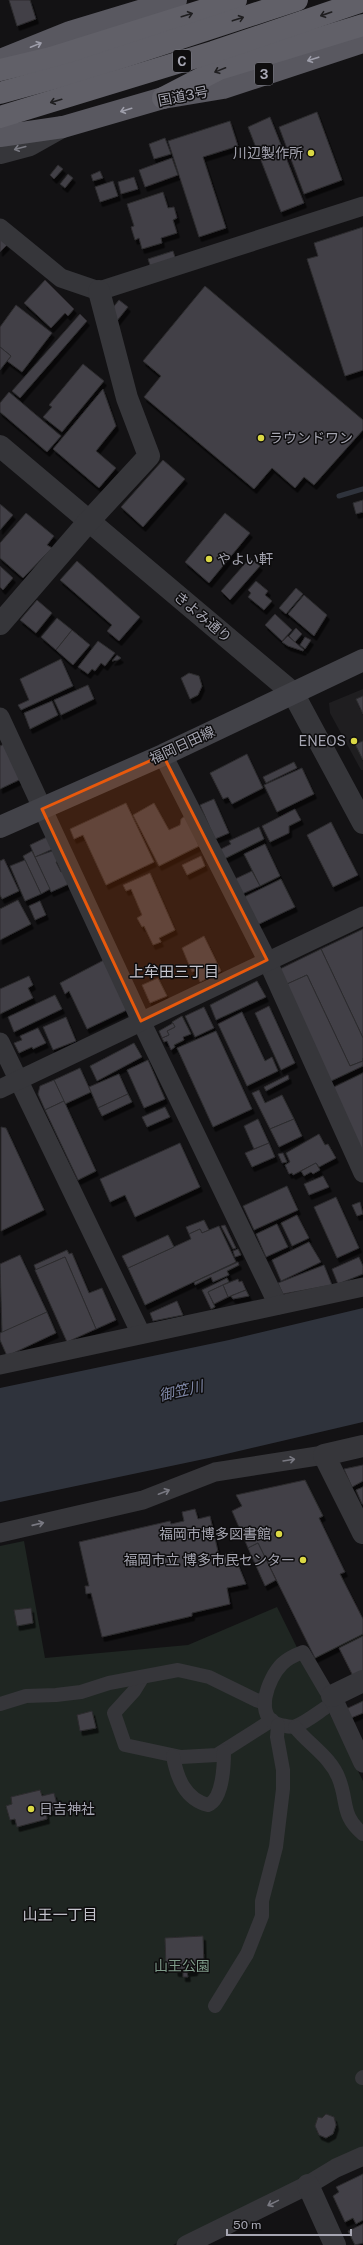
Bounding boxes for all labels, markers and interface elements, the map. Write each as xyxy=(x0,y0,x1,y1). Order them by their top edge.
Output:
one-way arrow xyxy=(180,11,193,18)
one-way arrow xyxy=(320,11,333,18)
one-way arrow xyxy=(231,15,244,22)
one-way arrow xyxy=(30,41,42,49)
road number: C xyxy=(173,50,191,72)
one-way arrow xyxy=(306,56,319,63)
road number: 3 xyxy=(255,63,273,85)
one-way arrow xyxy=(214,66,226,74)
street label: 国道3号 xyxy=(157,83,209,109)
one-way arrow xyxy=(49,98,62,105)
one-way arrow xyxy=(120,107,133,114)
one-way arrow xyxy=(13,145,26,152)
place label: 川辺製作所 xyxy=(233,145,303,161)
marker: 川辺製作所 xyxy=(306,148,316,158)
place label: ラウンドワン xyxy=(269,430,353,446)
marker: ラウンドワン xyxy=(256,433,266,443)
place label: やよい軒 xyxy=(217,551,273,567)
marker: やよい軒 xyxy=(204,554,214,564)
street label: きよみ通り xyxy=(171,588,235,646)
street label: 福岡日田線 xyxy=(147,723,217,767)
place label: ENEOS xyxy=(298,733,346,749)
marker: ENEOS xyxy=(349,736,359,746)
district label: 上牟田三丁目 xyxy=(129,963,219,980)
water label: 御笠川 xyxy=(157,1377,207,1404)
one-way arrow xyxy=(282,1456,295,1464)
one-way arrow xyxy=(157,1487,169,1495)
one-way arrow xyxy=(31,1519,44,1527)
place label: 福岡市博多図書館 xyxy=(159,1526,271,1542)
marker: 福岡市博多図書館 xyxy=(274,1529,284,1539)
place label: 福岡市立 博多市民センター xyxy=(124,1552,295,1568)
marker: 福岡市立 博多市民センター xyxy=(298,1555,308,1565)
place label: 日吉神社 xyxy=(39,1801,95,1817)
marker: 日吉神社 xyxy=(26,1804,36,1814)
district label: 山王一丁目 xyxy=(22,1906,98,1923)
park label: 山王公園 xyxy=(154,1958,210,1974)
one-way arrow xyxy=(267,2199,279,2207)
scale bar xyxy=(227,2211,351,2237)
text: 50 m xyxy=(233,2218,261,2232)

